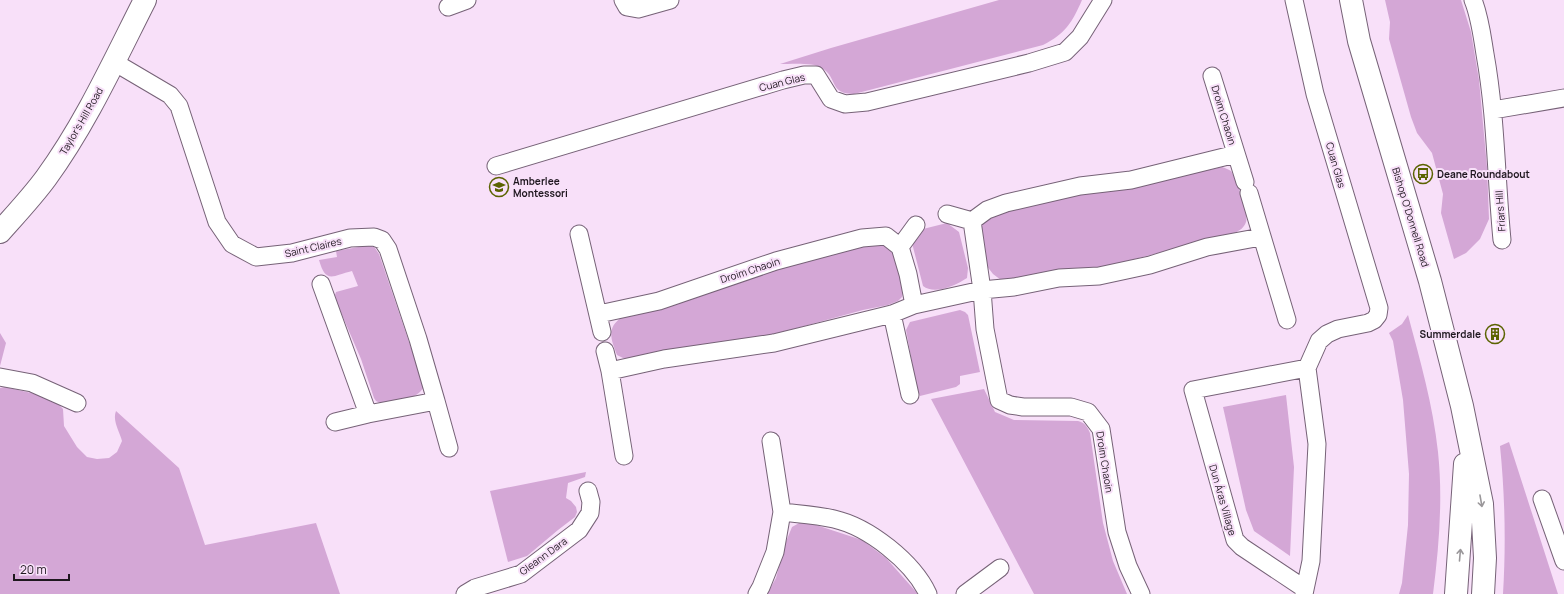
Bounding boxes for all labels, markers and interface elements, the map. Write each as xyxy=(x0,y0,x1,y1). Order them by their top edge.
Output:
street label: Cuan Glas xyxy=(758,70,806,94)
street label: Droim Chaoin xyxy=(1208,83,1240,147)
street label: Taylor's Hill Road xyxy=(56,85,106,157)
street label: Cuan Glas xyxy=(1323,141,1349,189)
bus stop icon: Deane Roundabout xyxy=(1412,163,1434,185)
street label: Bishop O'Donnell Road xyxy=(1389,165,1433,269)
place label: Deane Roundabout xyxy=(1437,167,1530,181)
place label: Amberlee Montessori xyxy=(513,174,568,200)
school or university icon: Amberlee Montessori xyxy=(488,176,510,198)
street label: Friars Hill xyxy=(1492,190,1508,232)
street label: Saint Claires xyxy=(283,234,343,260)
street label: Droim Chaoin xyxy=(718,254,782,286)
building icon: Summerdale xyxy=(1484,323,1506,345)
place label: Summerdale xyxy=(1420,327,1481,341)
street label: Droim Chaoin xyxy=(1093,430,1117,494)
street label: Dun Áras Village xyxy=(1206,463,1240,537)
one-way arrow xyxy=(1477,494,1485,507)
street label: Gleann Dara xyxy=(516,534,570,578)
one-way arrow xyxy=(1456,549,1463,562)
scale bar xyxy=(14,556,69,582)
text: 20 m xyxy=(20,561,47,578)

